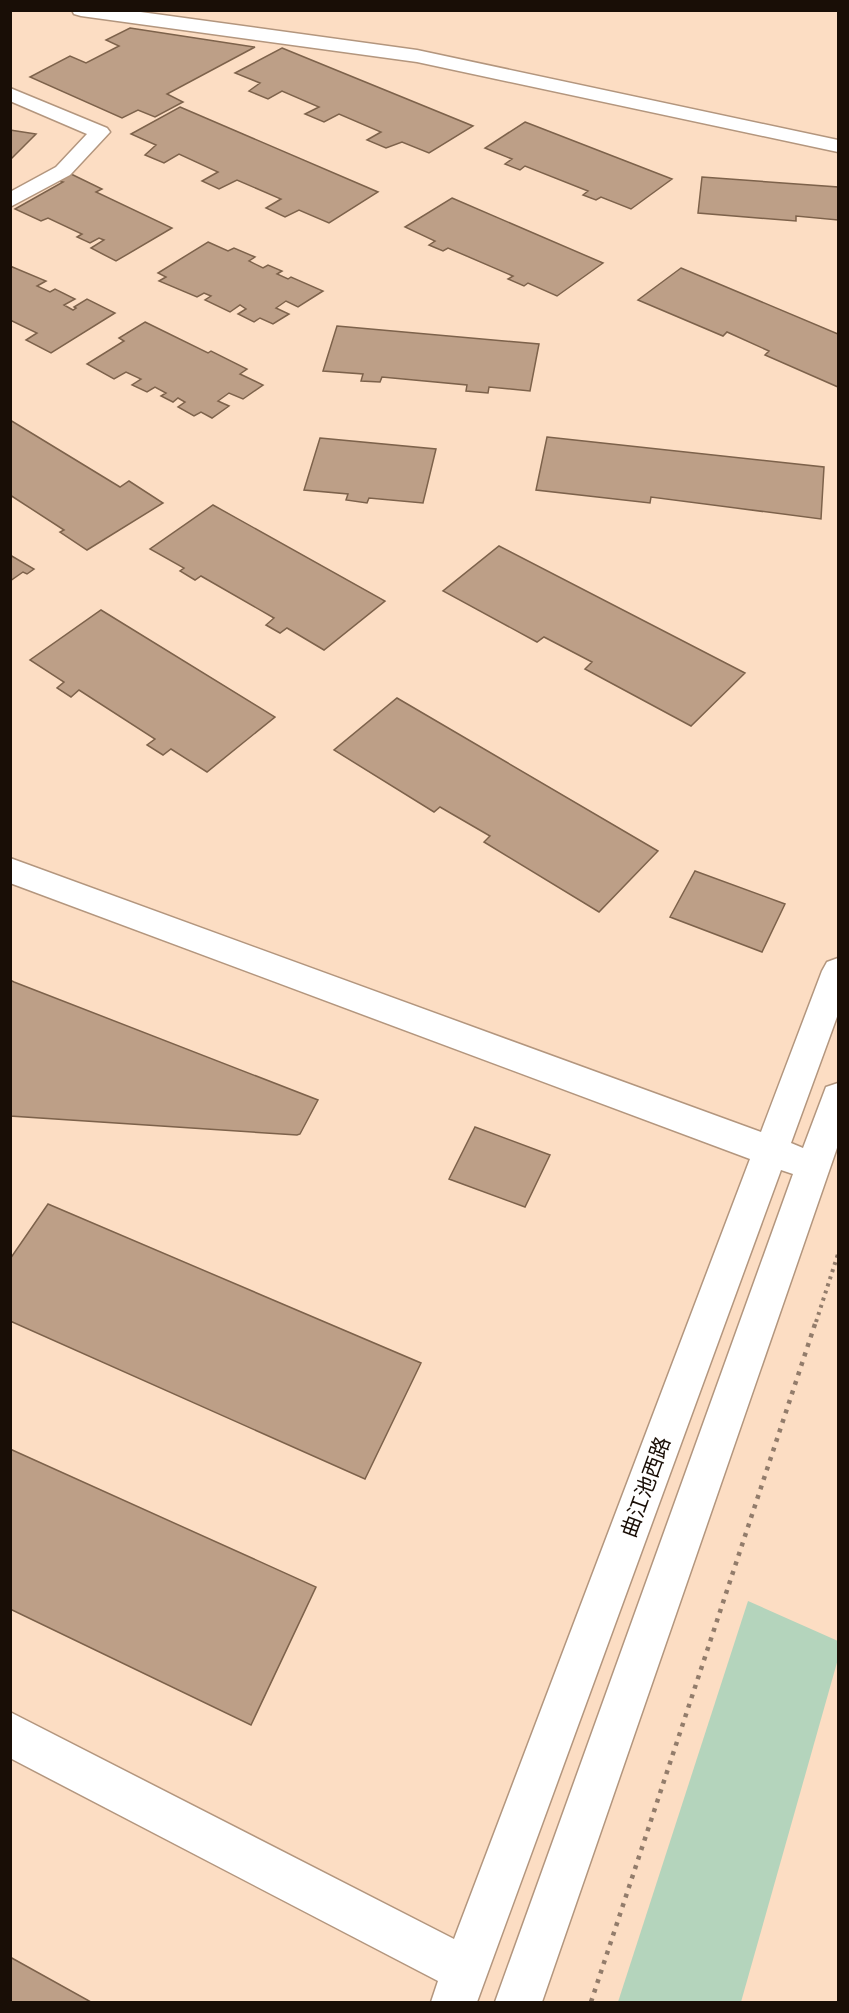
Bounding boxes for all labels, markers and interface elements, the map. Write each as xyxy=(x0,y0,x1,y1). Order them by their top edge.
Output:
street label: 曲江池西路 xyxy=(615,1433,676,1541)

